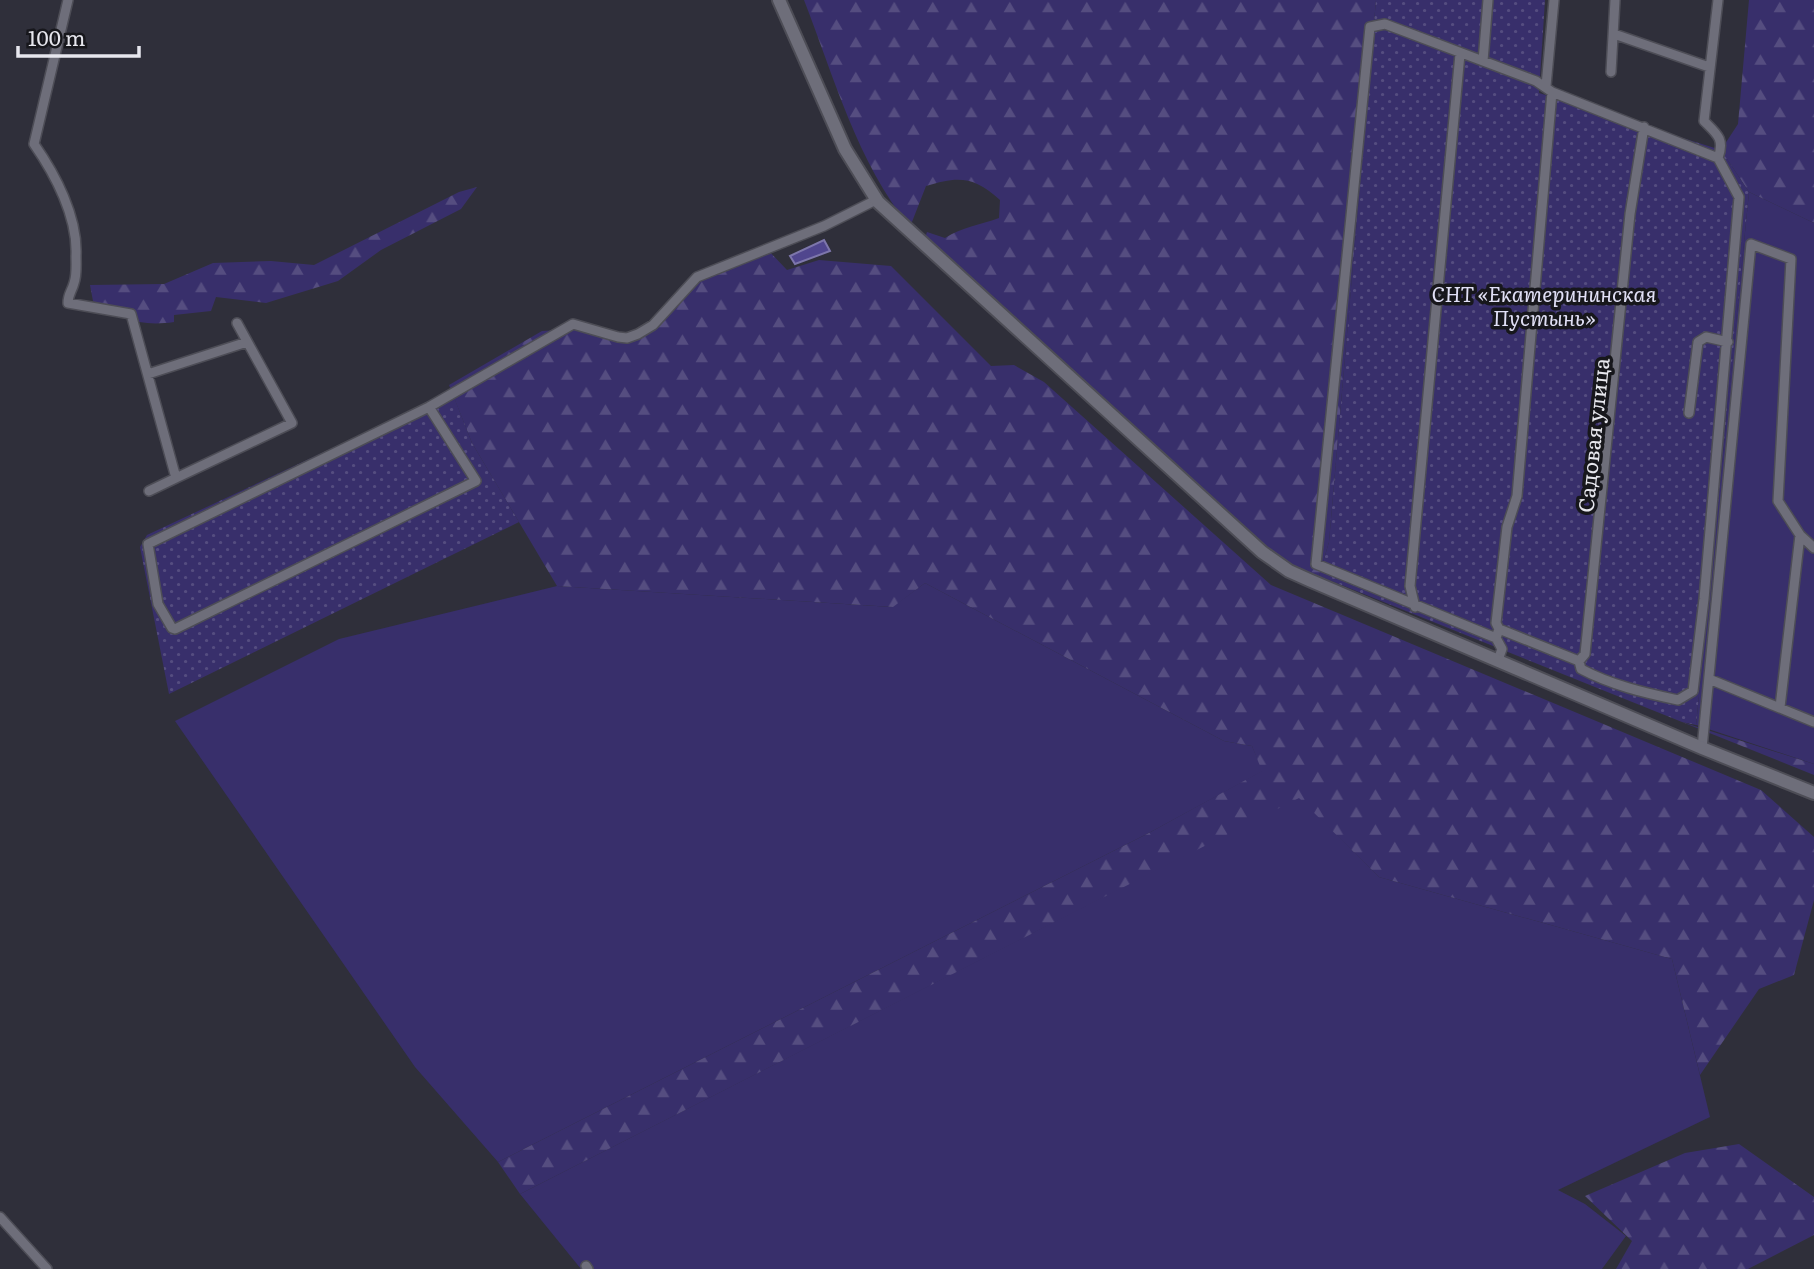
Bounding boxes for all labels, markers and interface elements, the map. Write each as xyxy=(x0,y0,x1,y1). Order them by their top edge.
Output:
scale bar xyxy=(18,14,138,58)
text: 100 m xyxy=(28,21,85,52)
park label: СНТ «Екатерининская Пустынь» xyxy=(1432,277,1657,332)
street label: Садовая улица xyxy=(1568,356,1616,514)

